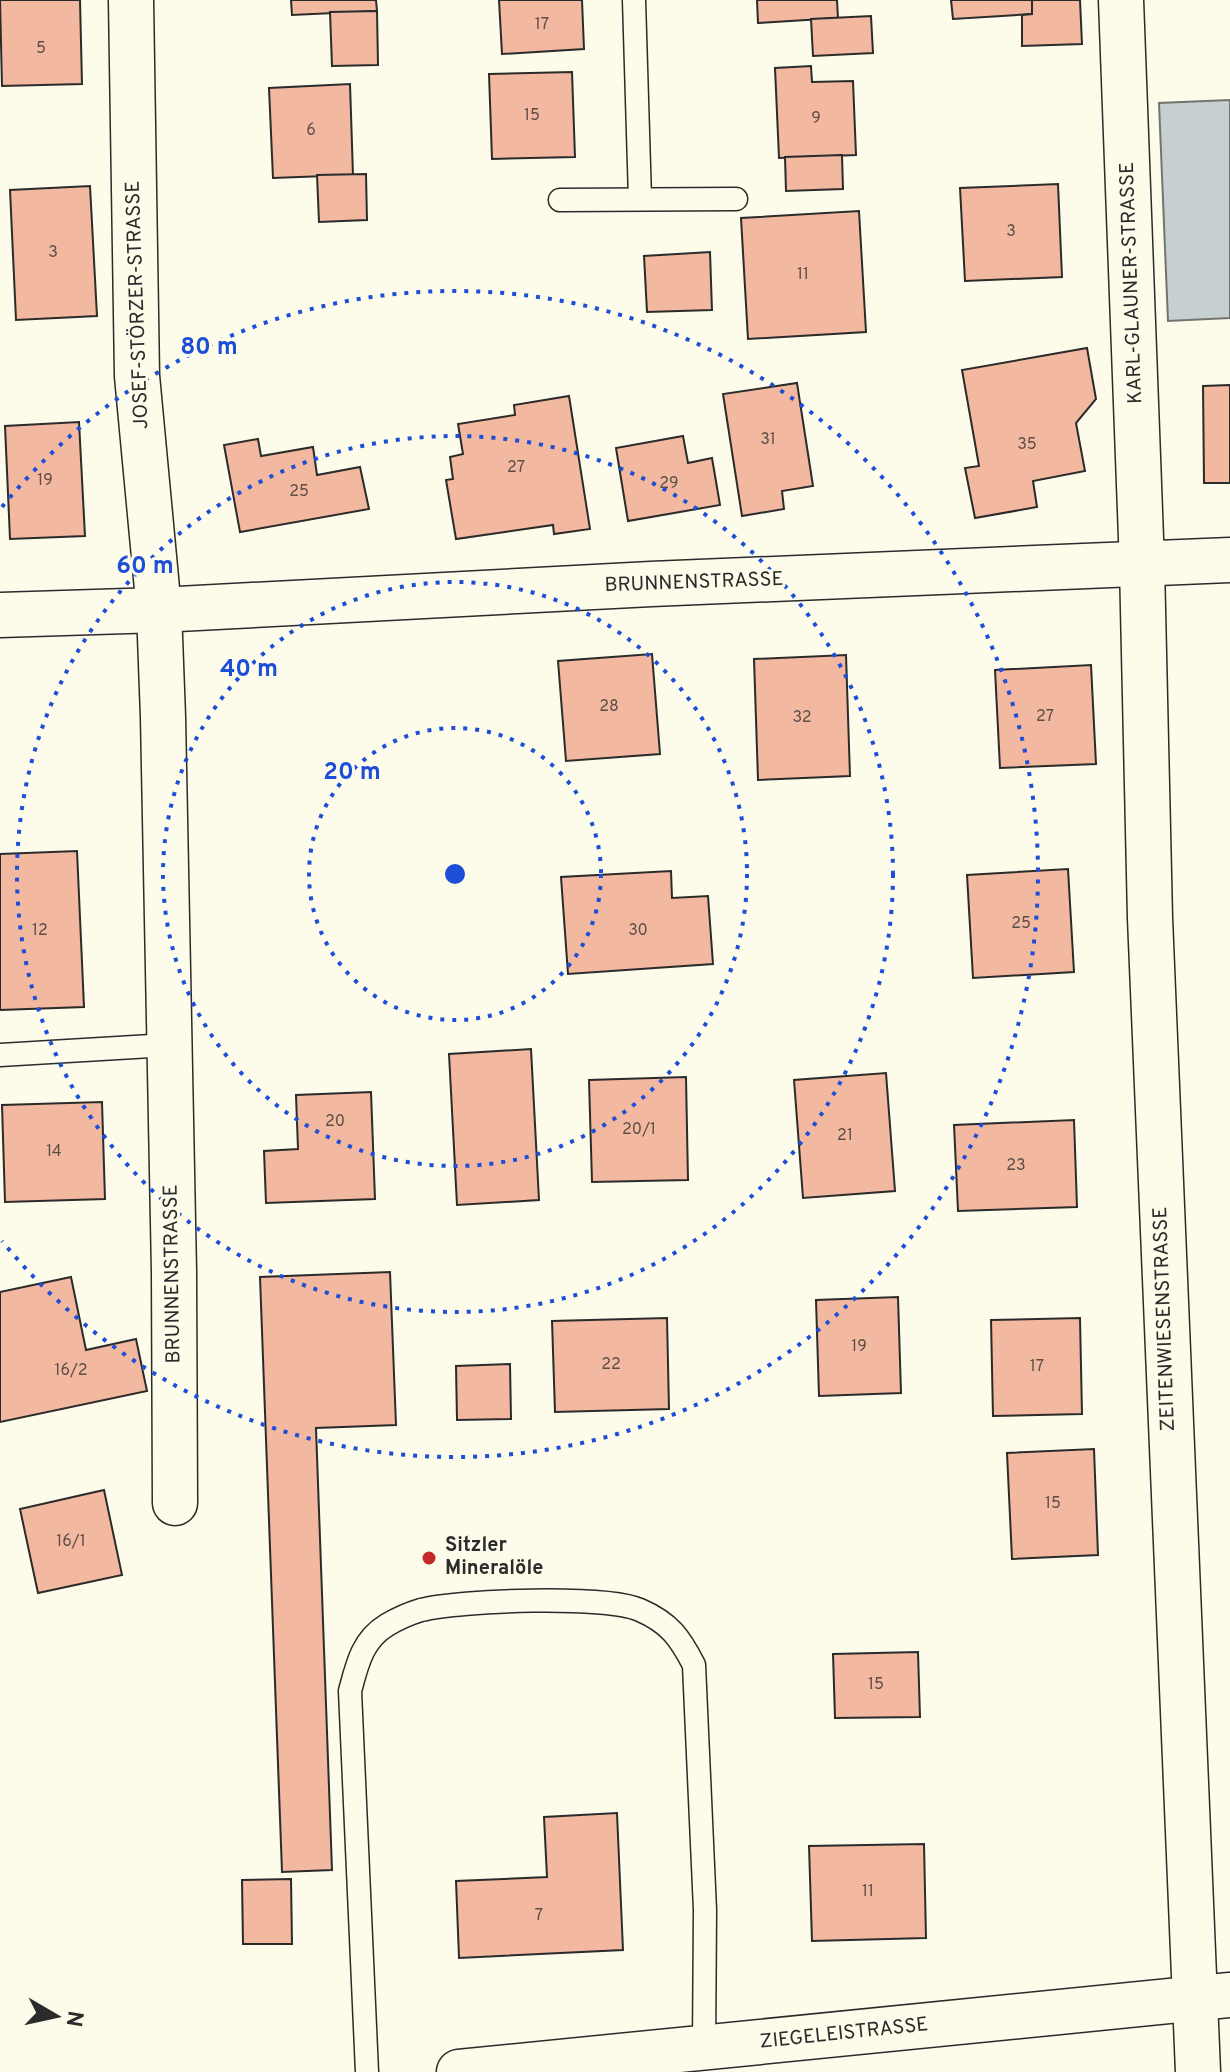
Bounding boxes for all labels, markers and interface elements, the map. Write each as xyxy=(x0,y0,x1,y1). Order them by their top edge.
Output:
house number: 17 xyxy=(535,15,549,35)
house number: 5 xyxy=(36,39,46,59)
house number: 15 xyxy=(524,106,540,126)
house number: 9 xyxy=(811,109,821,129)
house number: 6 xyxy=(306,121,316,141)
street label: KARL-GLAUNER-STRASSE xyxy=(1115,162,1149,404)
street label: JOSEF-STÖRZER-STRASSE xyxy=(120,180,155,430)
house number: 3 xyxy=(1006,222,1016,242)
house number: 3 xyxy=(48,243,58,263)
house number: 11 xyxy=(797,265,809,285)
text: 80 m xyxy=(180,333,238,363)
house number: 31 xyxy=(760,430,776,450)
house number: 35 xyxy=(1017,435,1037,455)
house number: 27 xyxy=(507,458,525,478)
house number: 19 xyxy=(37,471,53,491)
house number: 29 xyxy=(659,474,679,494)
house number: 25 xyxy=(289,482,309,502)
text: 60 m xyxy=(116,552,174,582)
street label: BRUNNENSTRASSE xyxy=(604,567,784,599)
text: 40 m xyxy=(220,655,278,685)
house number: 28 xyxy=(599,697,619,717)
house number: 27 xyxy=(1036,707,1054,727)
house number: 32 xyxy=(792,708,812,728)
text: 20 m xyxy=(323,758,381,788)
centre of rings xyxy=(441,860,469,888)
house number: 25 xyxy=(1011,914,1031,934)
house number: 12 xyxy=(32,921,48,941)
house number: 30 xyxy=(628,921,648,941)
house number: 20 xyxy=(325,1112,345,1132)
house number: 20/1 xyxy=(622,1120,656,1140)
house number: 21 xyxy=(837,1126,853,1146)
house number: 14 xyxy=(46,1142,62,1162)
house number: 23 xyxy=(1006,1156,1026,1176)
street label: BRUNNENSTRASSE xyxy=(158,1184,188,1364)
street label: ZEITENWIESENSTRASSE xyxy=(1148,1206,1182,1432)
house number: 19 xyxy=(851,1337,867,1357)
house number: 22 xyxy=(601,1355,621,1375)
house number: 17 xyxy=(1030,1357,1044,1377)
house number: 16/2 xyxy=(54,1361,88,1381)
house number: 15 xyxy=(1045,1494,1061,1514)
house number: 16/1 xyxy=(56,1532,86,1552)
place label: Sitzler Mineralöle xyxy=(445,1533,543,1582)
marker: Sitzler Mineralöle xyxy=(420,1549,438,1567)
house number: 15 xyxy=(868,1675,884,1695)
house number: 11 xyxy=(862,1882,874,1902)
house number: 7 xyxy=(535,1906,543,1926)
north arrow xyxy=(16,1976,96,2056)
text: N xyxy=(59,2009,88,2029)
street label: ZIEGELEISTRASSE xyxy=(758,2012,930,2056)

